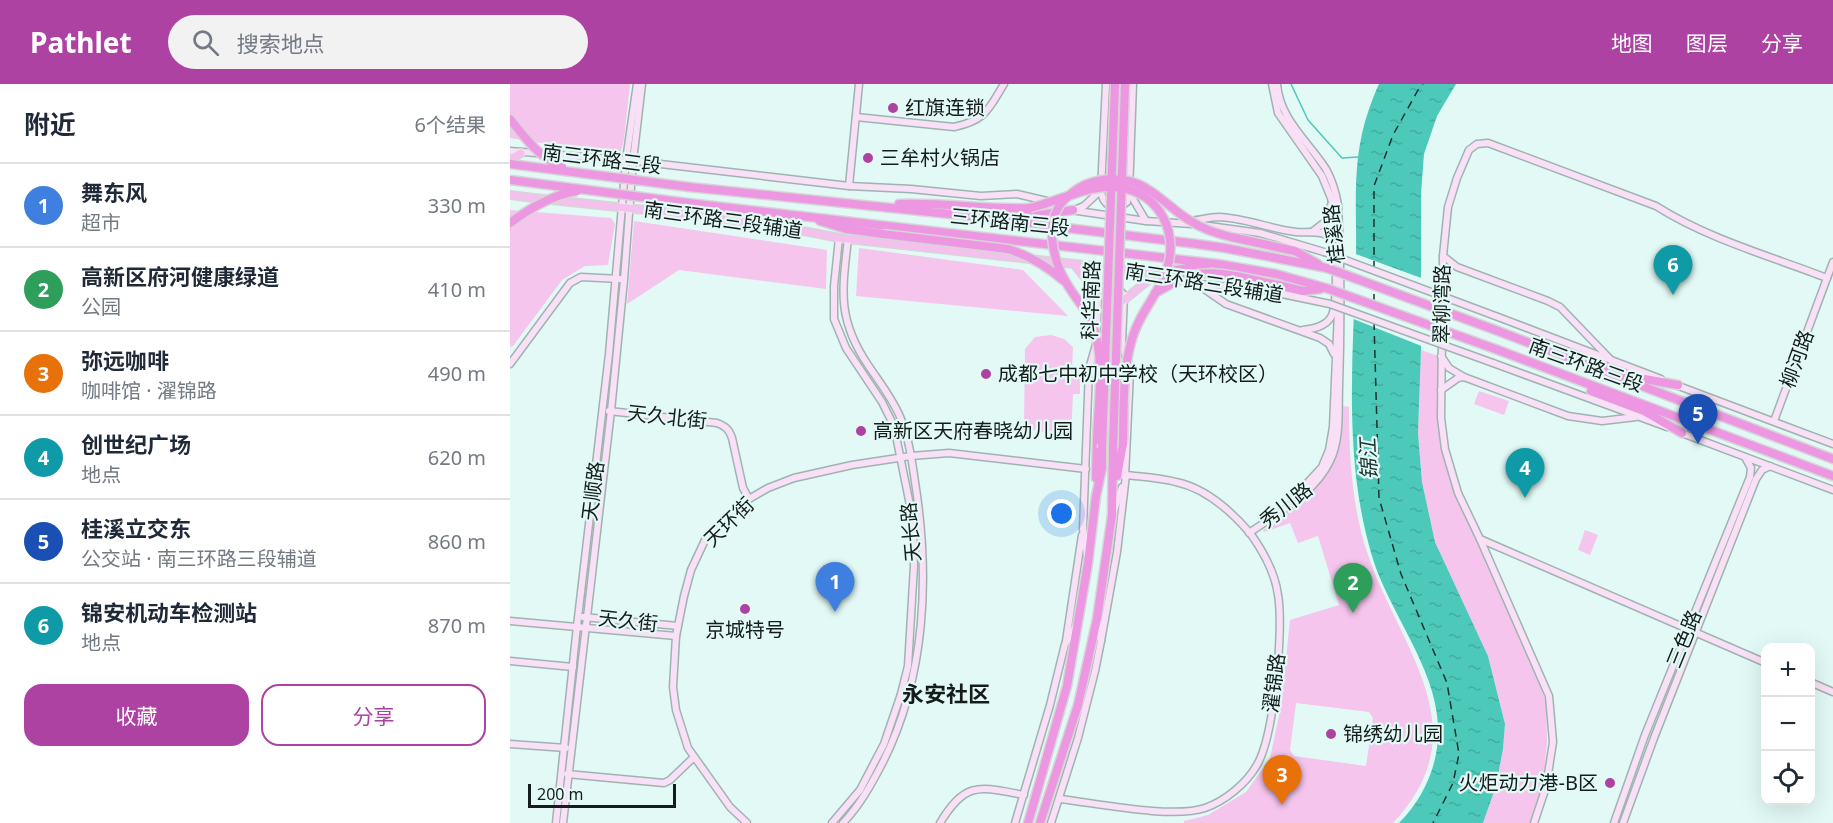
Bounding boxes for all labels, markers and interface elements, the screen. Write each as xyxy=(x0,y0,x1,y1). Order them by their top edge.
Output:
search box xyxy=(168,15,588,69)
text: Pathlet xyxy=(30,23,132,61)
icon: search xyxy=(189,26,222,59)
text: 搜索地点 xyxy=(237,28,325,58)
text: 地图 xyxy=(1611,29,1653,57)
text: 图层 xyxy=(1686,29,1728,57)
text: 分享 xyxy=(1761,29,1803,57)
place label: 红旗连锁 xyxy=(905,94,985,121)
marker: 红旗连锁 xyxy=(886,101,900,115)
text: 附近 xyxy=(24,106,76,142)
text: 6个结果 xyxy=(415,111,486,138)
street label: 南三环路三段 xyxy=(541,138,663,179)
place label: 三牟村火锅店 xyxy=(880,144,1000,171)
marker: 三牟村火锅店 xyxy=(861,151,875,165)
text: 舞东风 xyxy=(81,177,147,207)
text: 1 xyxy=(38,192,49,219)
text: 330 m xyxy=(428,192,486,219)
street label: 南三环路三段辅道 xyxy=(642,195,804,244)
street label: 三环路南三段 xyxy=(949,202,1071,241)
street label: 桂溪路 xyxy=(1317,203,1350,265)
text: 超市 xyxy=(81,209,121,236)
pin: 6 xyxy=(1654,246,1692,295)
street label: 南三环路三段辅道 xyxy=(1123,257,1285,308)
street label: 科华南路 xyxy=(1076,260,1105,340)
text: 高新区府河健康绿道 xyxy=(81,261,279,291)
street label: 翠柳湾路 xyxy=(1427,264,1456,344)
text: 2 xyxy=(38,276,49,303)
text: 410 m xyxy=(428,276,486,303)
text: 公园 xyxy=(81,293,121,320)
street label: 柳河路 xyxy=(1774,326,1819,392)
street label: 南三环路三段 xyxy=(1525,331,1647,398)
text: 弥远咖啡 xyxy=(81,345,169,375)
text: 3 xyxy=(38,360,49,387)
text: 490 m xyxy=(428,360,486,387)
place label: 成都七中初中学校（天环校区） xyxy=(998,360,1278,387)
marker: 成都七中初中学校（天环校区） xyxy=(979,367,993,381)
text: 咖啡馆 · 濯锦路 xyxy=(81,377,217,404)
pin: 5 xyxy=(1678,394,1718,444)
street label: 天久北街 xyxy=(626,399,708,434)
place label: 高新区天府春晓幼儿园 xyxy=(873,417,1073,444)
marker: 高新区天府春晓幼儿园 xyxy=(854,424,868,438)
text: 创世纪广场 xyxy=(81,429,191,459)
water label: 锦江 xyxy=(1353,435,1383,481)
text: 4 xyxy=(38,444,49,471)
text: 620 m xyxy=(428,444,486,471)
pin: 4 xyxy=(1506,448,1544,498)
street label: 天顺路 xyxy=(575,460,610,522)
text: 地点 xyxy=(81,461,121,488)
street label: 秀川路 xyxy=(1254,475,1318,534)
street label: 天环街 xyxy=(698,491,760,552)
your location xyxy=(1047,499,1076,528)
street label: 天长路 xyxy=(894,501,927,563)
text: 桂溪立交东 xyxy=(81,513,191,543)
text: 5 xyxy=(38,528,49,555)
text: 860 m xyxy=(428,528,486,555)
text: 公交站 · 南三环路三段辅道 xyxy=(81,545,317,572)
pin: 1 xyxy=(816,562,854,612)
pin: 2 xyxy=(1334,564,1372,613)
text: 锦安机动车检测站 xyxy=(81,597,257,627)
marker: 京城特号 xyxy=(738,602,752,616)
street label: 天久街 xyxy=(597,604,659,637)
street label: 三色路 xyxy=(1660,606,1707,672)
text: 6 xyxy=(38,612,49,639)
text: 870 m xyxy=(428,612,486,639)
place label: 京城特号 xyxy=(705,616,785,643)
text: 地点 xyxy=(81,629,121,656)
map controls xyxy=(1761,643,1815,805)
button: + xyxy=(1761,643,1815,697)
street label: 濯锦路 xyxy=(1256,652,1291,714)
district label: 永安社区 xyxy=(902,678,990,708)
button: 收藏 xyxy=(24,684,249,746)
button: 分享 xyxy=(261,684,486,746)
button: − xyxy=(1761,697,1815,751)
place label: 锦绣幼儿园 xyxy=(1343,720,1443,747)
marker: 锦绣幼儿园 xyxy=(1324,727,1338,741)
button: locate xyxy=(1761,751,1815,805)
pin: 3 xyxy=(1262,756,1302,805)
place label: 火炬动力港-B区 xyxy=(1459,769,1598,796)
marker: 火炬动力港-B区 xyxy=(1603,776,1617,790)
scale bar xyxy=(528,781,676,808)
text: 200 m xyxy=(537,783,584,805)

